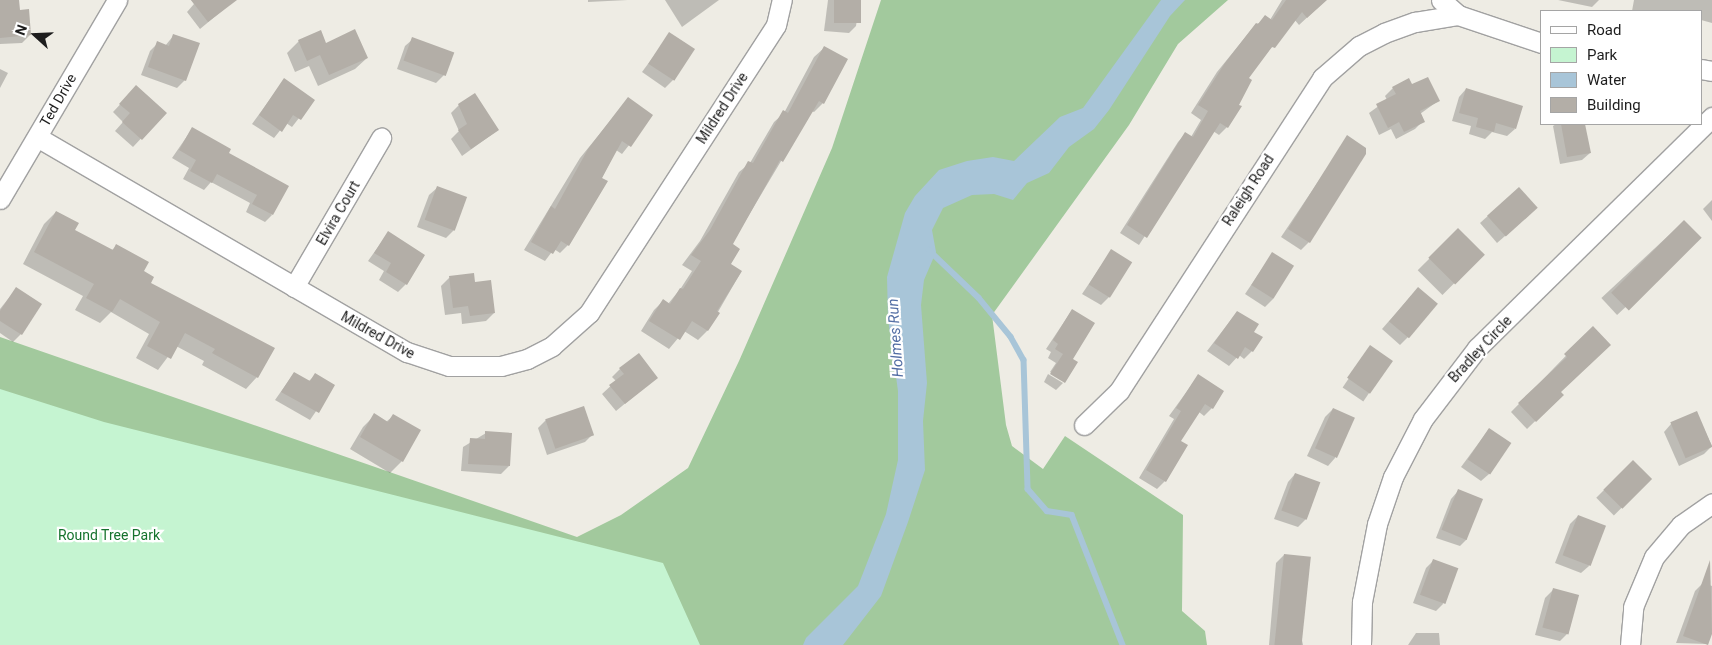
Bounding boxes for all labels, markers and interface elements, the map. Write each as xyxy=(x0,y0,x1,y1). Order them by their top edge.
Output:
north arrow xyxy=(10,10,60,60)
legend xyxy=(1540,10,1702,125)
text: Road xyxy=(1587,21,1621,39)
text: N xyxy=(12,22,30,37)
text: Park xyxy=(1587,46,1617,64)
street label: Mildred Drive xyxy=(693,69,751,147)
street label: Ted Drive xyxy=(36,71,80,129)
text: Water xyxy=(1587,71,1626,89)
text: Building xyxy=(1587,96,1641,114)
street label: Raleigh Road xyxy=(1219,151,1277,229)
street label: Elvira Court xyxy=(313,178,363,248)
water label: Holmes Run xyxy=(884,298,908,378)
street label: Mildred Drive xyxy=(338,308,418,362)
street label: Bradley Circle xyxy=(1445,312,1515,386)
park label: Round Tree Park xyxy=(58,527,160,543)

